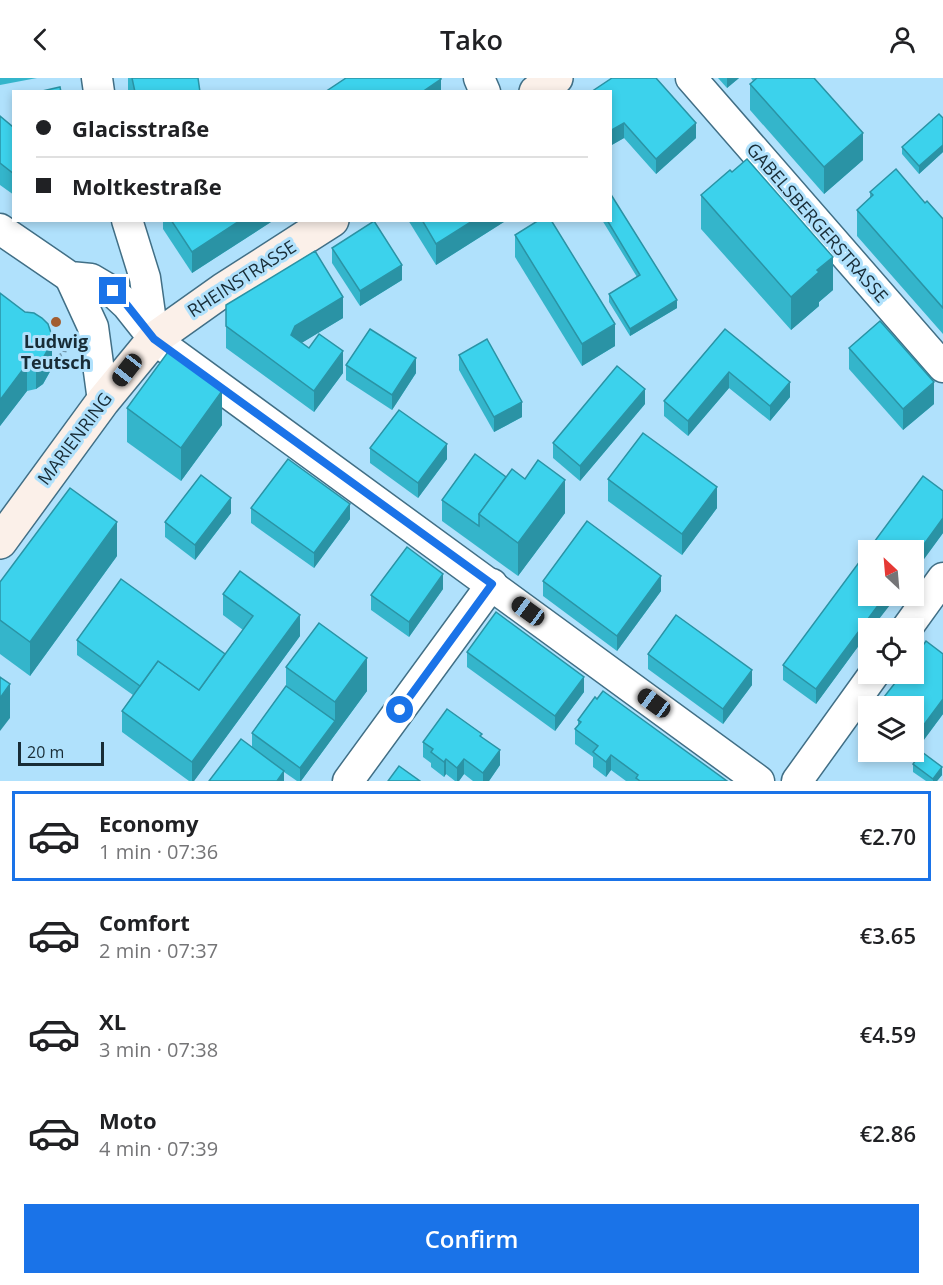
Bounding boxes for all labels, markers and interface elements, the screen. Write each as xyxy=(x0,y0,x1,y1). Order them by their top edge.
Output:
text: Tako xyxy=(440,21,503,58)
icon: back xyxy=(24,23,57,56)
icon: person xyxy=(886,23,919,56)
text: Glacisstraße xyxy=(72,113,209,143)
street label: GABELSBERGERSTRASSE xyxy=(742,137,894,307)
text: Moltkestraße xyxy=(72,171,222,201)
street label: RHEINSTRASSE xyxy=(183,234,300,322)
route end xyxy=(99,277,126,304)
marker: Ludwig Teutsch xyxy=(49,315,63,329)
place label: Ludwig Teutsch xyxy=(21,329,91,374)
car xyxy=(109,350,145,390)
street label: MARIENRING xyxy=(32,387,117,490)
north arrow xyxy=(858,540,924,606)
map controls xyxy=(858,540,924,762)
car xyxy=(508,593,548,629)
button: locate xyxy=(858,618,924,684)
car xyxy=(634,685,674,721)
route start xyxy=(386,696,413,723)
button: layers xyxy=(858,696,924,762)
scale bar xyxy=(18,739,104,766)
text: 20 m xyxy=(27,741,64,763)
text: Economy xyxy=(99,808,198,838)
icon: car xyxy=(27,809,81,863)
text: €2.70 xyxy=(860,821,916,851)
text: 1 min · 07:36 xyxy=(99,838,218,865)
text: Comfort xyxy=(99,907,190,937)
icon: car xyxy=(27,908,81,962)
text: €3.65 xyxy=(860,920,916,950)
text: 2 min · 07:37 xyxy=(99,937,218,964)
text: XL xyxy=(99,1006,126,1036)
icon: car xyxy=(27,1007,81,1061)
text: €4.59 xyxy=(860,1019,916,1049)
text: 3 min · 07:38 xyxy=(99,1036,218,1063)
text: Moto xyxy=(99,1105,157,1135)
icon: car xyxy=(27,1106,81,1160)
text: €2.86 xyxy=(860,1118,916,1148)
text: 4 min · 07:39 xyxy=(99,1135,218,1162)
button: Confirm xyxy=(24,1204,919,1273)

